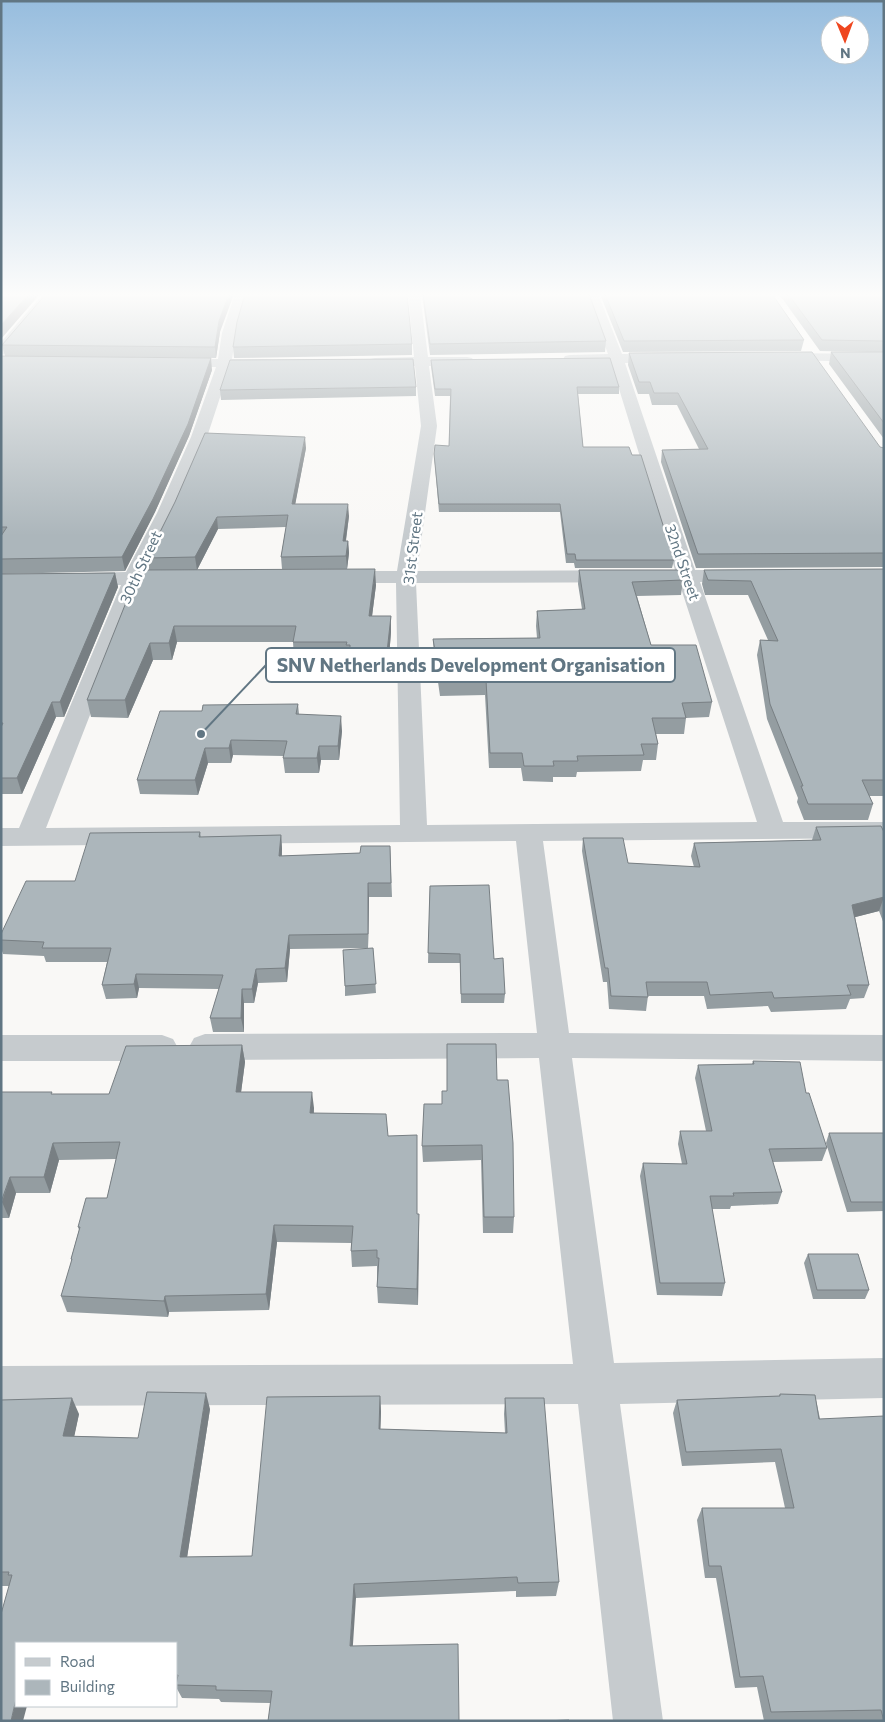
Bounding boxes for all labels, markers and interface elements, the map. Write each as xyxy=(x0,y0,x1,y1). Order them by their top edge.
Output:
north arrow xyxy=(820,15,870,65)
text: N xyxy=(840,45,851,62)
street label: 31st Street xyxy=(399,511,425,585)
street label: 32nd Street xyxy=(662,522,704,602)
street label: 30th Street xyxy=(115,528,165,606)
callout: SNV Netherlands Development Organisation xyxy=(266,648,675,682)
text: SNV Netherlands Development Organisation xyxy=(277,653,665,676)
legend xyxy=(15,1642,178,1707)
text: Road xyxy=(60,1652,95,1670)
text: Building xyxy=(60,1677,115,1695)

